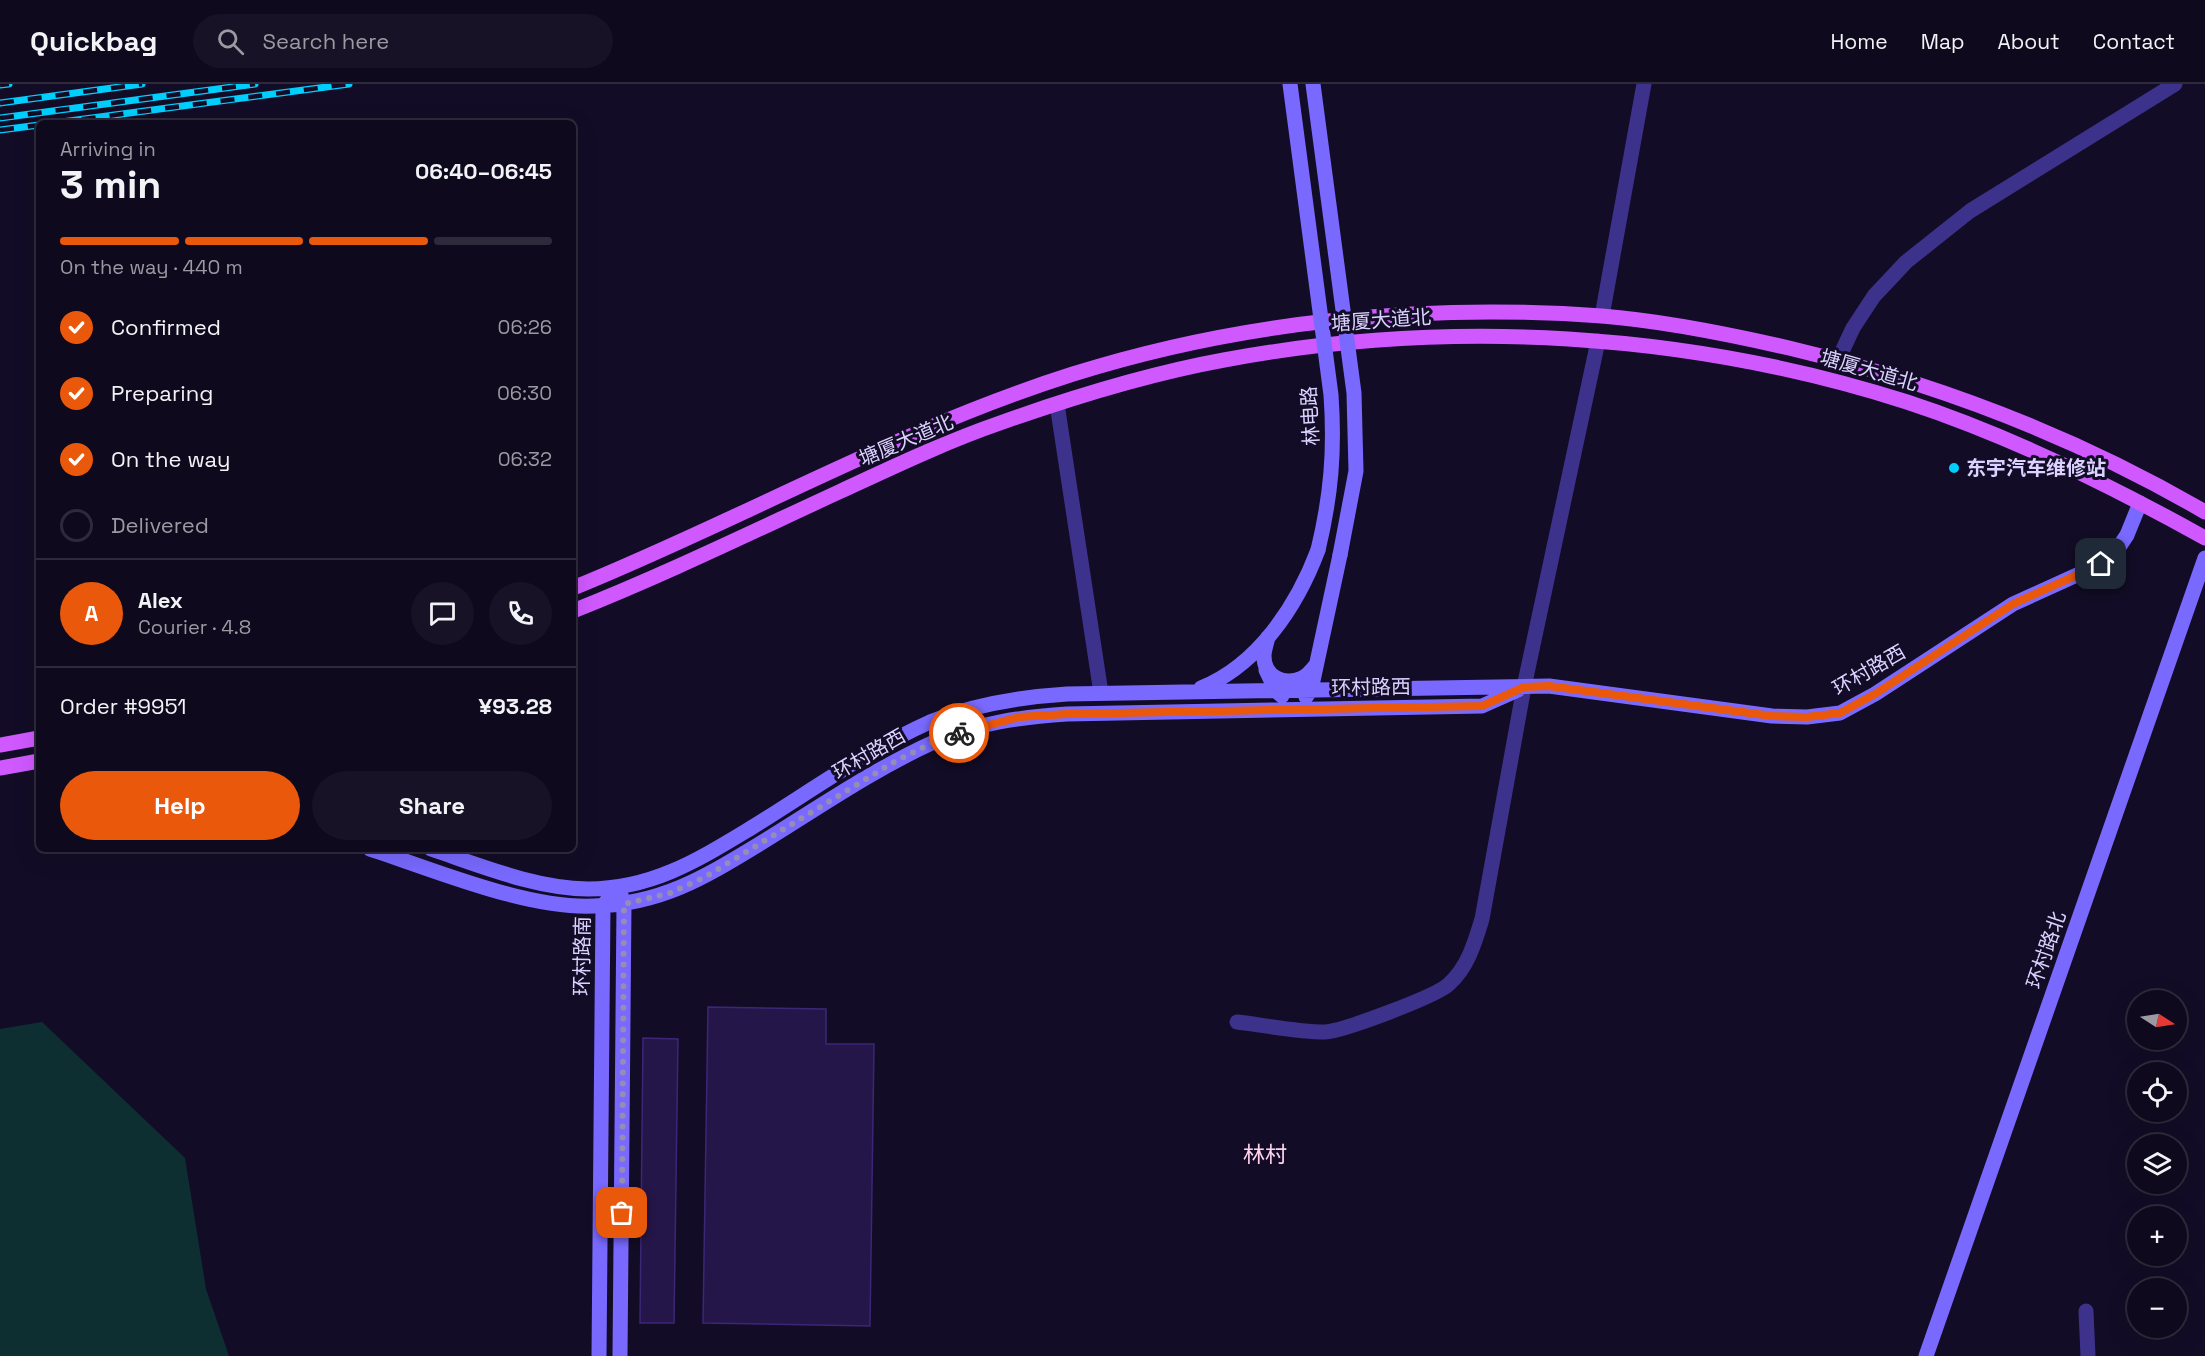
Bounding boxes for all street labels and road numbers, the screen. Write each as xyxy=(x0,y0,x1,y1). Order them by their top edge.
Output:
street label: 塘厦大道北 xyxy=(1330,304,1432,336)
street label: 塘厦大道北 xyxy=(1817,344,1921,396)
street label: 林电路 xyxy=(1295,385,1325,447)
street label: 塘厦大道北 xyxy=(855,408,957,472)
street label: 环村路西 xyxy=(1828,639,1910,701)
street label: 环村路西 xyxy=(1331,673,1411,701)
street label: 环村路西 xyxy=(828,723,910,785)
street label: 环村路北 xyxy=(2021,908,2071,992)
street label: 环村路南 xyxy=(568,916,596,996)

